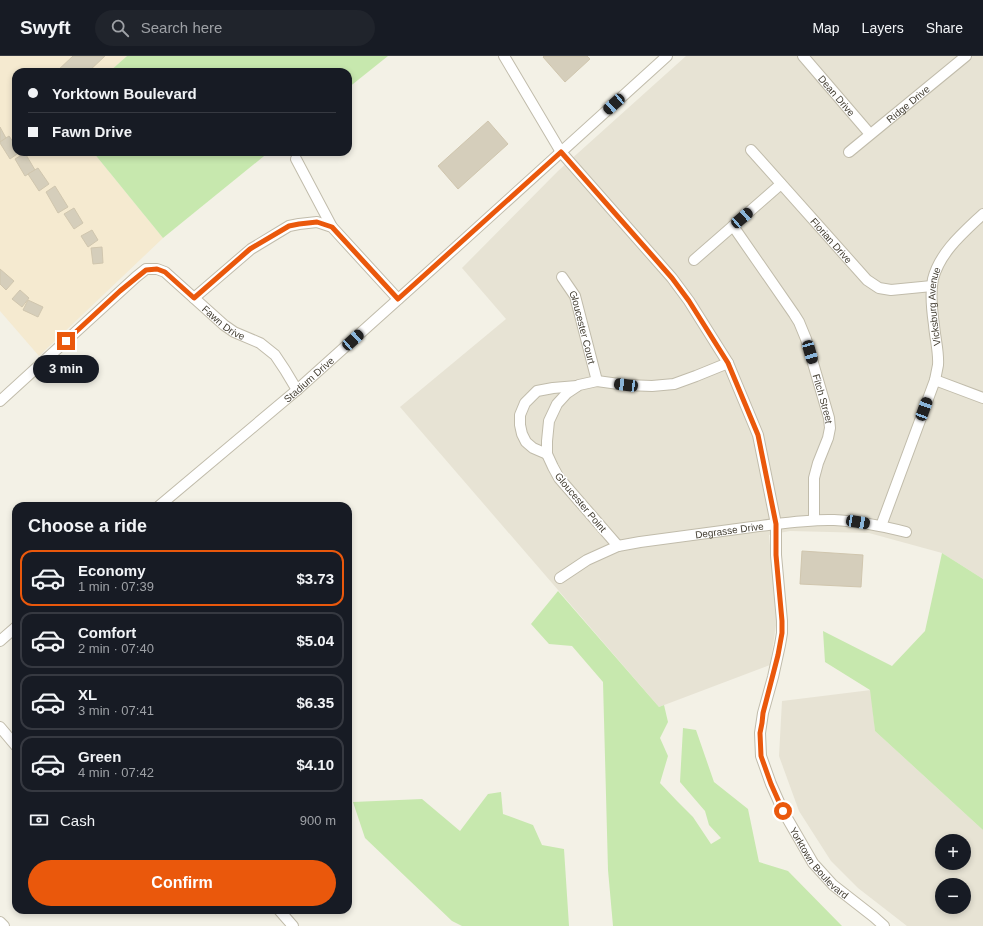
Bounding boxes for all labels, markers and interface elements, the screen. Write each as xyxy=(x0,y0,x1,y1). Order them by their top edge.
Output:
search box xyxy=(95,10,375,46)
text: Swyft xyxy=(20,17,71,38)
icon: search xyxy=(109,17,131,39)
text: Search here xyxy=(141,19,222,36)
text: Map xyxy=(812,20,840,36)
text: Layers xyxy=(862,20,904,36)
text: Share xyxy=(926,20,963,36)
street label: Dean Drive xyxy=(816,73,857,119)
street label: Ridge Drive xyxy=(884,83,932,125)
text: Yorktown Boulevard xyxy=(52,85,197,102)
car xyxy=(601,92,627,116)
text: Fawn Drive xyxy=(52,123,132,140)
car xyxy=(729,206,755,230)
street label: Florian Drive xyxy=(808,216,854,266)
street label: Vicksburg Avenue xyxy=(926,265,943,347)
street label: Gloucester Court xyxy=(567,288,597,365)
street label: Fawn Drive xyxy=(200,303,247,342)
car xyxy=(340,328,366,352)
route end xyxy=(57,332,75,350)
car xyxy=(801,339,819,365)
street label: Stadium Drive xyxy=(282,354,336,405)
callout: 3 min xyxy=(33,355,99,383)
text: 3 min xyxy=(49,361,83,376)
street label: Fitch Street xyxy=(810,373,835,424)
car xyxy=(613,378,639,392)
car xyxy=(914,396,934,422)
street label: Gloucester Point xyxy=(553,470,609,534)
car xyxy=(845,514,871,530)
text: Choose a ride xyxy=(28,516,147,536)
street label: Degrasse Drive xyxy=(694,521,765,541)
icon: car xyxy=(30,560,66,596)
text: Economy xyxy=(78,562,146,579)
text: $3.73 xyxy=(296,570,334,587)
text: 1 min · 07:39 xyxy=(78,579,154,594)
icon: car xyxy=(30,622,66,658)
text: Comfort xyxy=(78,624,136,641)
text: $5.04 xyxy=(296,632,334,649)
text: 2 min · 07:40 xyxy=(78,641,154,656)
icon: car xyxy=(30,684,66,720)
text: XL xyxy=(78,686,97,703)
text: $6.35 xyxy=(296,694,334,711)
text: 3 min · 07:41 xyxy=(78,703,154,718)
icon: car xyxy=(30,746,66,782)
text: Green xyxy=(78,748,121,765)
text: $4.10 xyxy=(296,756,334,773)
text: 4 min · 07:42 xyxy=(78,765,154,780)
route start xyxy=(774,802,792,820)
icon: cash xyxy=(28,809,50,831)
text: Cash xyxy=(60,812,95,829)
text: 900 m xyxy=(300,813,336,828)
street label: Yorktown Boulevard xyxy=(787,825,850,901)
map controls xyxy=(935,834,971,914)
button: + xyxy=(935,834,971,870)
button: Confirm xyxy=(28,860,336,906)
button: − xyxy=(935,878,971,914)

